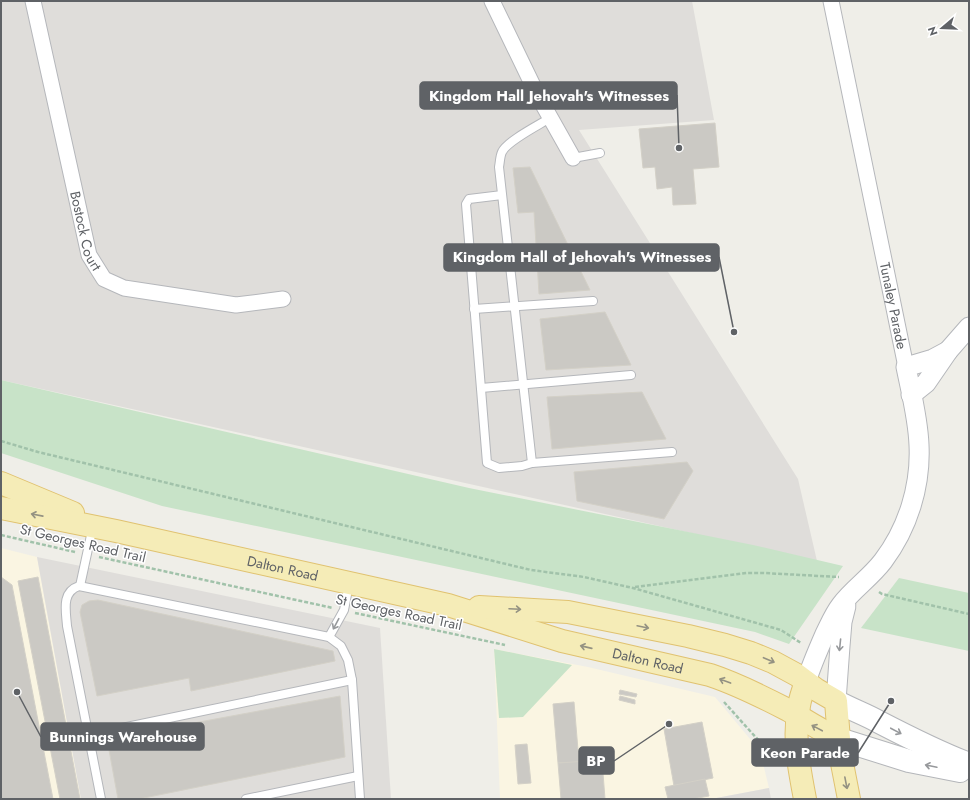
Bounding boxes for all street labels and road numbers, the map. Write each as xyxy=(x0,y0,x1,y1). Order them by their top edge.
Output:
street label: Bostock Court xyxy=(65,189,107,275)
street label: Tunaley Parade xyxy=(875,260,912,351)
street label: St Georges Road Trail xyxy=(18,519,148,567)
street label: Dalton Road xyxy=(245,551,320,586)
street label: St Georges Road Trail xyxy=(334,589,464,635)
street label: Dalton Road xyxy=(610,643,685,679)

